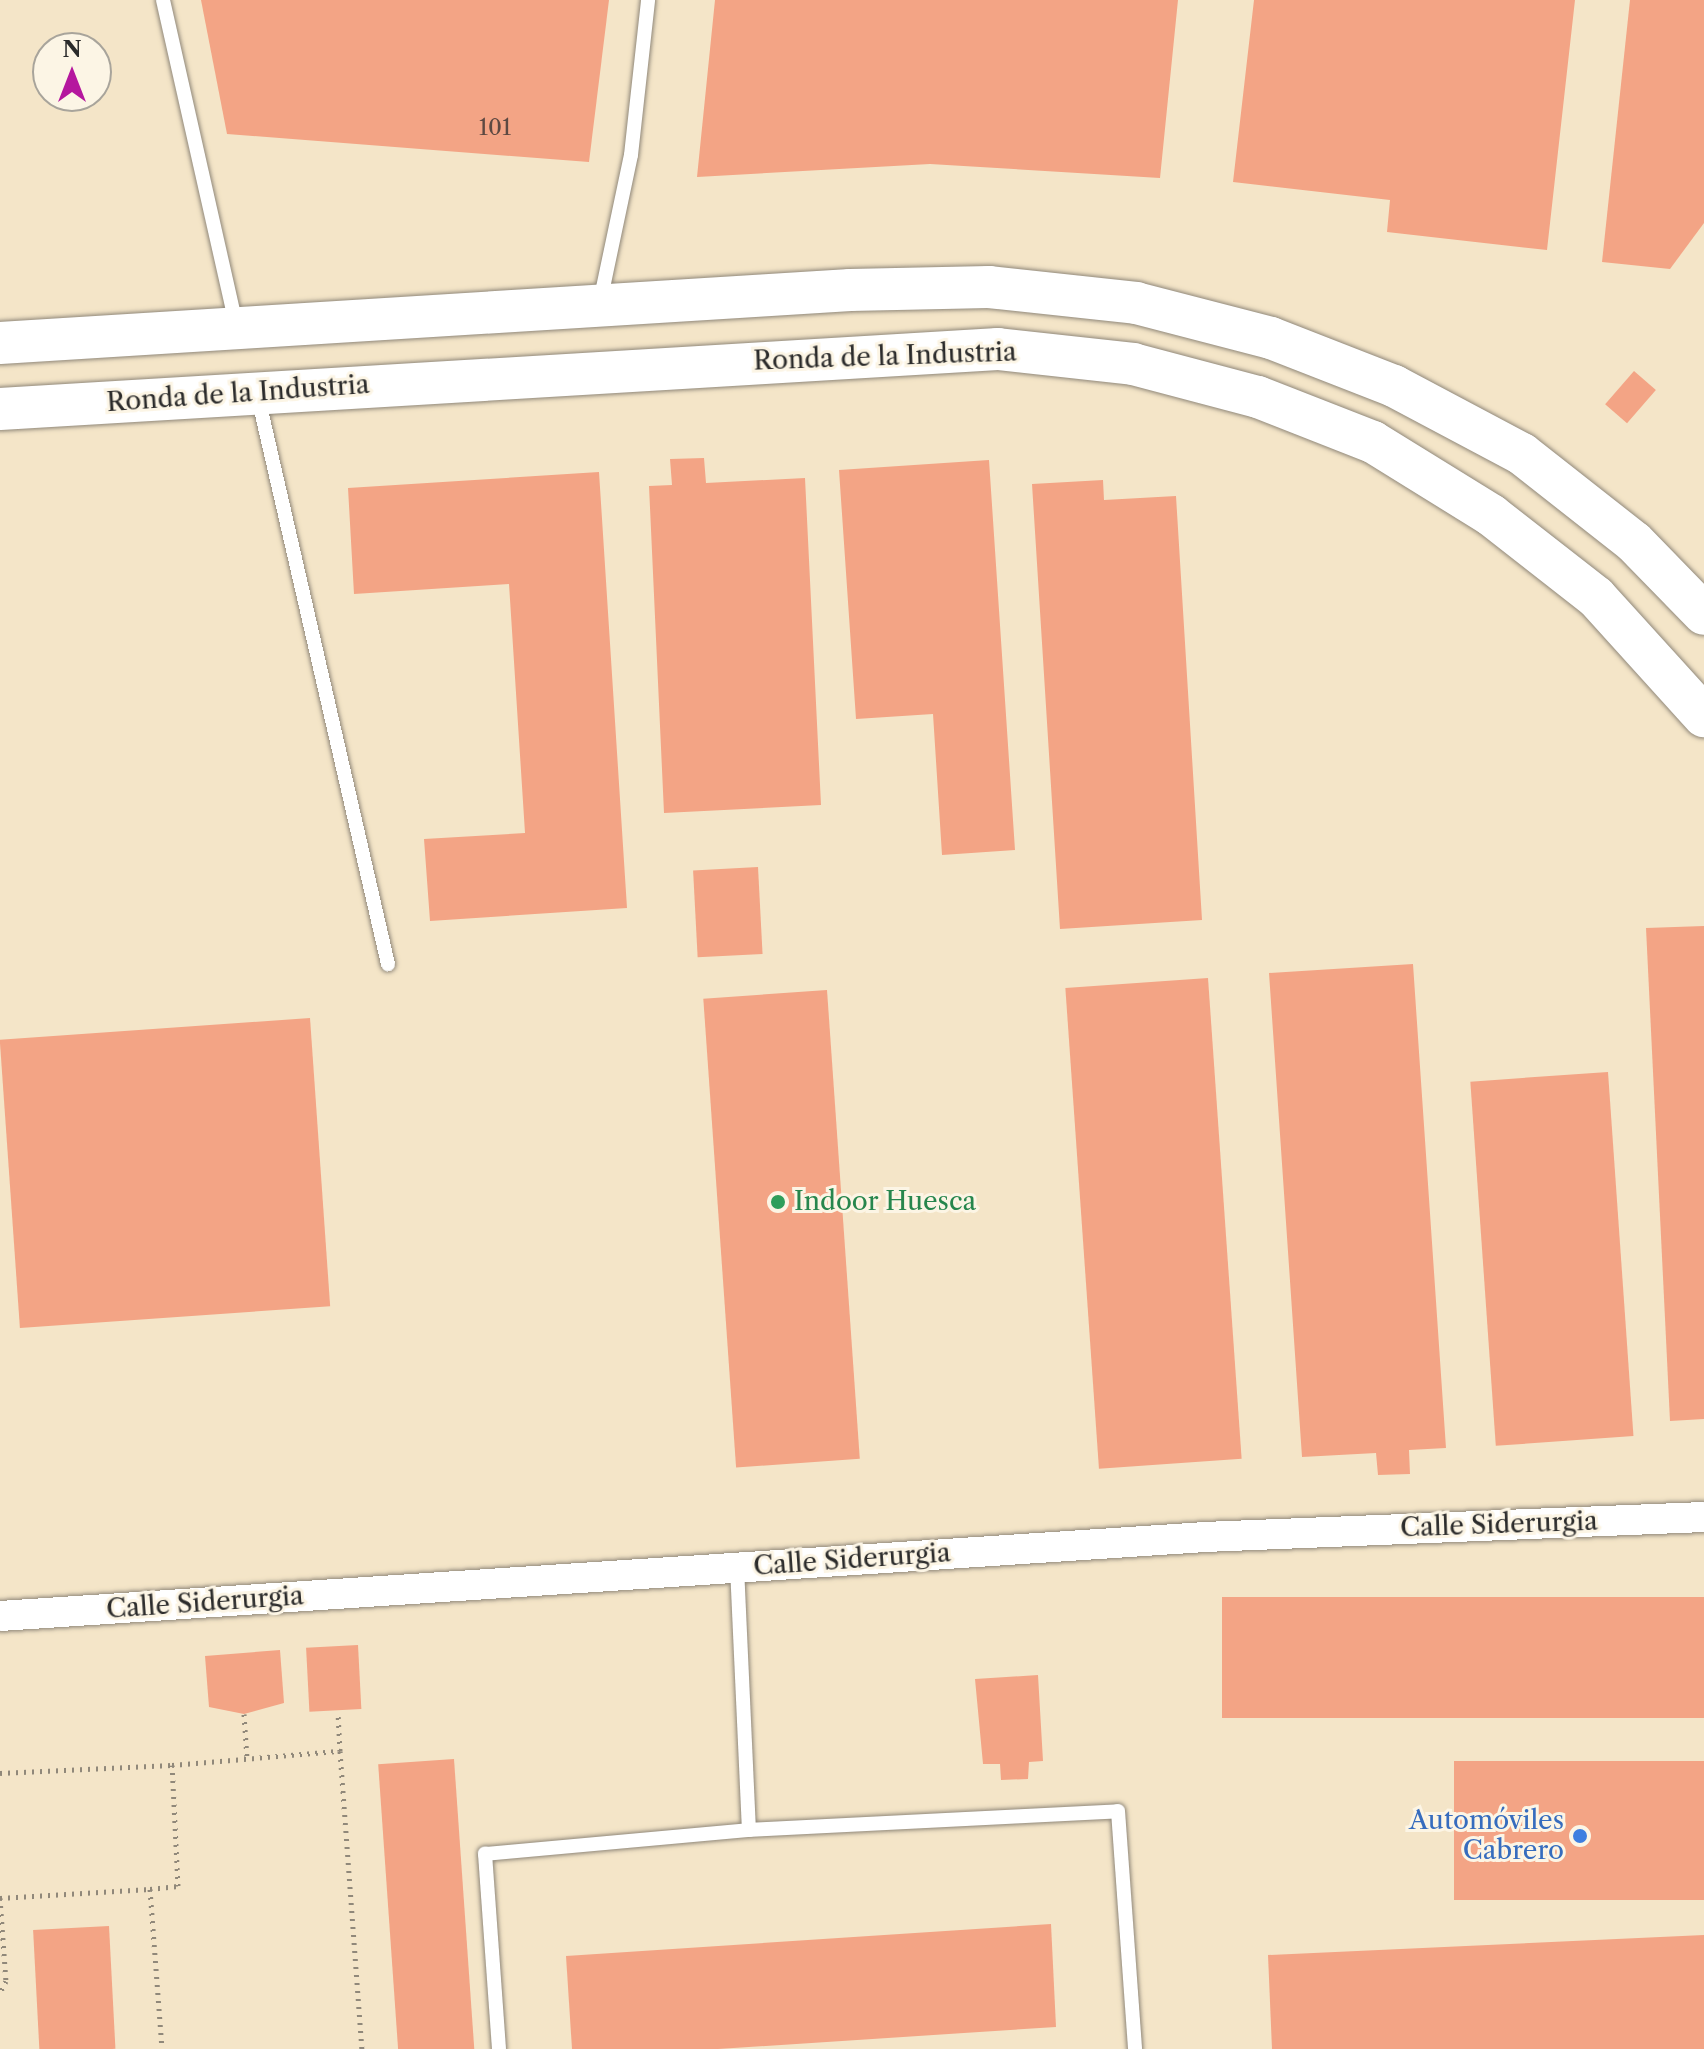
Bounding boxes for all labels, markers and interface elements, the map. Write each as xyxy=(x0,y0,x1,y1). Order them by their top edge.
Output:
north arrow xyxy=(32,32,112,112)
text: N xyxy=(62,36,82,63)
house number: 101 xyxy=(479,115,511,141)
street label: Ronda de la Industria xyxy=(753,337,1017,377)
street label: Ronda de la Industria xyxy=(105,369,371,419)
place label: Indoor Huesca xyxy=(794,1186,977,1218)
marker: Indoor Huesca xyxy=(769,1193,787,1211)
street label: Calle Siderurgia xyxy=(1400,1506,1598,1544)
street label: Calle Siderurgia xyxy=(752,1538,952,1582)
street label: Calle Siderurgia xyxy=(105,1581,305,1625)
place label: Automóviles Cabrero xyxy=(1409,1805,1564,1866)
marker: Automóviles Cabrero xyxy=(1571,1827,1589,1845)

